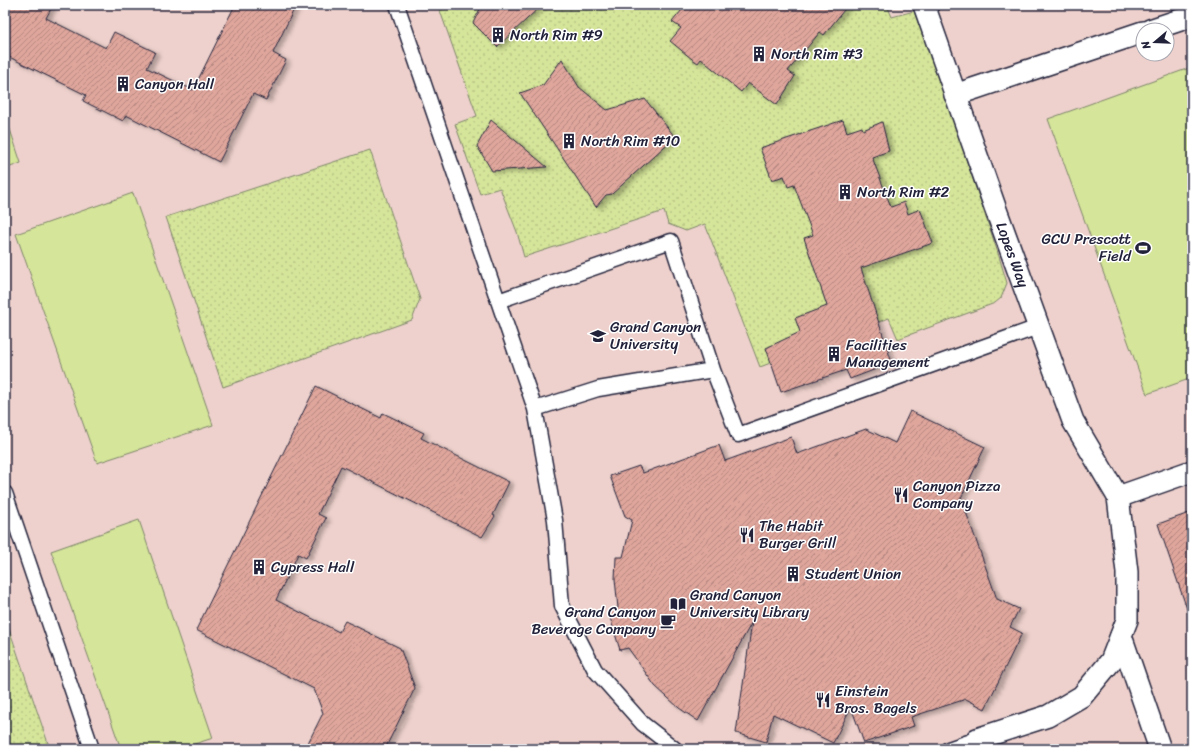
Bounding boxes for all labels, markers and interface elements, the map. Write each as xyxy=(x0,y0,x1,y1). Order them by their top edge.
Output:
place label: North Rim #9 xyxy=(510,22,603,48)
north arrow xyxy=(1135,22,1175,62)
building icon: North Rim #9 xyxy=(489,26,507,44)
text: N xyxy=(1136,38,1157,53)
place label: North Rim #3 xyxy=(771,41,863,67)
building icon: North Rim #3 xyxy=(750,45,768,63)
place label: Canyon Hall xyxy=(135,71,215,97)
building icon: Canyon Hall xyxy=(114,75,132,93)
place label: North Rim #10 xyxy=(581,128,680,154)
building icon: North Rim #10 xyxy=(560,132,578,150)
place label: North Rim #2 xyxy=(857,179,949,205)
building icon: North Rim #2 xyxy=(836,183,854,201)
street label: Lopes Way xyxy=(989,218,1036,291)
place label: GCU Prescott Field xyxy=(1042,226,1132,269)
sports icon: GCU Prescott Field xyxy=(1134,239,1152,257)
place label: Grand Canyon University xyxy=(610,314,701,357)
school or university icon: Grand Canyon University xyxy=(589,327,607,345)
place label: Facilities Management xyxy=(846,332,931,375)
building icon: Facilities Management xyxy=(825,345,843,363)
place label: Canyon Pizza Company xyxy=(913,473,1001,516)
restaurant icon: Canyon Pizza Company xyxy=(892,486,910,504)
place label: The Habit Burger Grill xyxy=(759,513,837,556)
restaurant icon: The Habit Burger Grill xyxy=(738,526,756,544)
place label: Cypress Hall xyxy=(271,554,355,580)
building icon: Cypress Hall xyxy=(250,558,268,576)
place label: Student Union xyxy=(805,561,901,587)
building icon: Student Union xyxy=(784,565,802,583)
place label: Grand Canyon University Library xyxy=(690,582,809,625)
library icon: Grand Canyon University Library xyxy=(669,595,687,613)
place label: Grand Canyon Beverage Company xyxy=(531,599,656,642)
cafe icon: Grand Canyon Beverage Company xyxy=(659,612,677,630)
place label: Einstein Bros. Bagels xyxy=(835,678,917,721)
restaurant icon: Einstein Bros. Bagels xyxy=(814,691,832,709)

